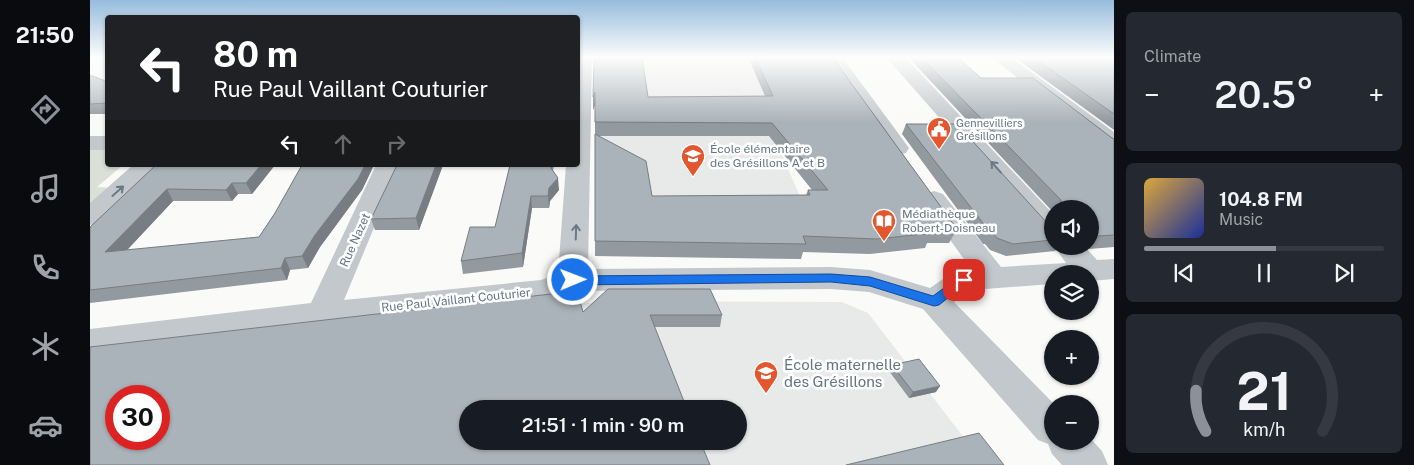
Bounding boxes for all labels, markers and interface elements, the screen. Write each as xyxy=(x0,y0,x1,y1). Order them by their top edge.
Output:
text: 21:50 xyxy=(16,22,74,48)
text: 80 m xyxy=(213,34,298,75)
icon: left xyxy=(130,35,195,100)
text: Climate xyxy=(1144,47,1201,66)
text: 20.5° xyxy=(1214,72,1314,117)
text: Rue Paul Vaillant Couturier xyxy=(213,76,488,102)
text: − xyxy=(1144,78,1160,111)
text: + xyxy=(1368,78,1384,111)
icon: directions xyxy=(28,92,63,127)
public building icon: Gennevilliers Grésillons xyxy=(926,116,952,150)
place label: Gennevilliers Grésillons xyxy=(956,117,1023,142)
icon: left xyxy=(276,130,304,158)
icon: ahead xyxy=(329,130,357,158)
icon: right xyxy=(382,130,410,158)
place label: École élémentaire des Grésillons A et B xyxy=(710,142,825,170)
school or university icon: École élémentaire des Grésillons A et B xyxy=(680,143,706,177)
one-way arrow xyxy=(991,161,1002,174)
icon: music xyxy=(28,171,63,206)
one-way arrow xyxy=(112,185,125,197)
text: 104.8 FM xyxy=(1219,188,1303,210)
map controls xyxy=(1044,200,1099,450)
button: sound xyxy=(1044,200,1099,255)
place label: Médiathèque Robert-Doisneau xyxy=(902,207,996,235)
library icon: Médiathèque Robert-Doisneau xyxy=(871,208,897,242)
text: Music xyxy=(1219,210,1263,229)
street label: Rue Nazet xyxy=(337,211,373,269)
one-way arrow xyxy=(571,224,580,240)
icon: phone xyxy=(28,250,63,285)
position arrow xyxy=(546,253,598,305)
pin xyxy=(943,259,985,301)
icon: previous xyxy=(1170,259,1198,287)
icon: pause xyxy=(1250,259,1278,287)
icon: next xyxy=(1330,259,1358,287)
button: layers xyxy=(1044,265,1099,320)
icon: arrive xyxy=(950,266,978,294)
street label: Rue Paul Vaillant Couturier xyxy=(381,285,532,315)
icon: climate xyxy=(28,329,63,364)
button: + xyxy=(1044,330,1099,385)
place label: École maternelle des Grésillons xyxy=(784,356,901,390)
school or university icon: École maternelle des Grésillons xyxy=(753,360,779,394)
text: 21 xyxy=(1236,361,1292,422)
speed limit sign: 30 xyxy=(105,385,170,450)
button: − xyxy=(1044,395,1099,450)
icon: car xyxy=(28,408,63,443)
text: 21:51 · 1 min · 90 m xyxy=(522,414,684,436)
text: km/h xyxy=(1243,419,1285,440)

